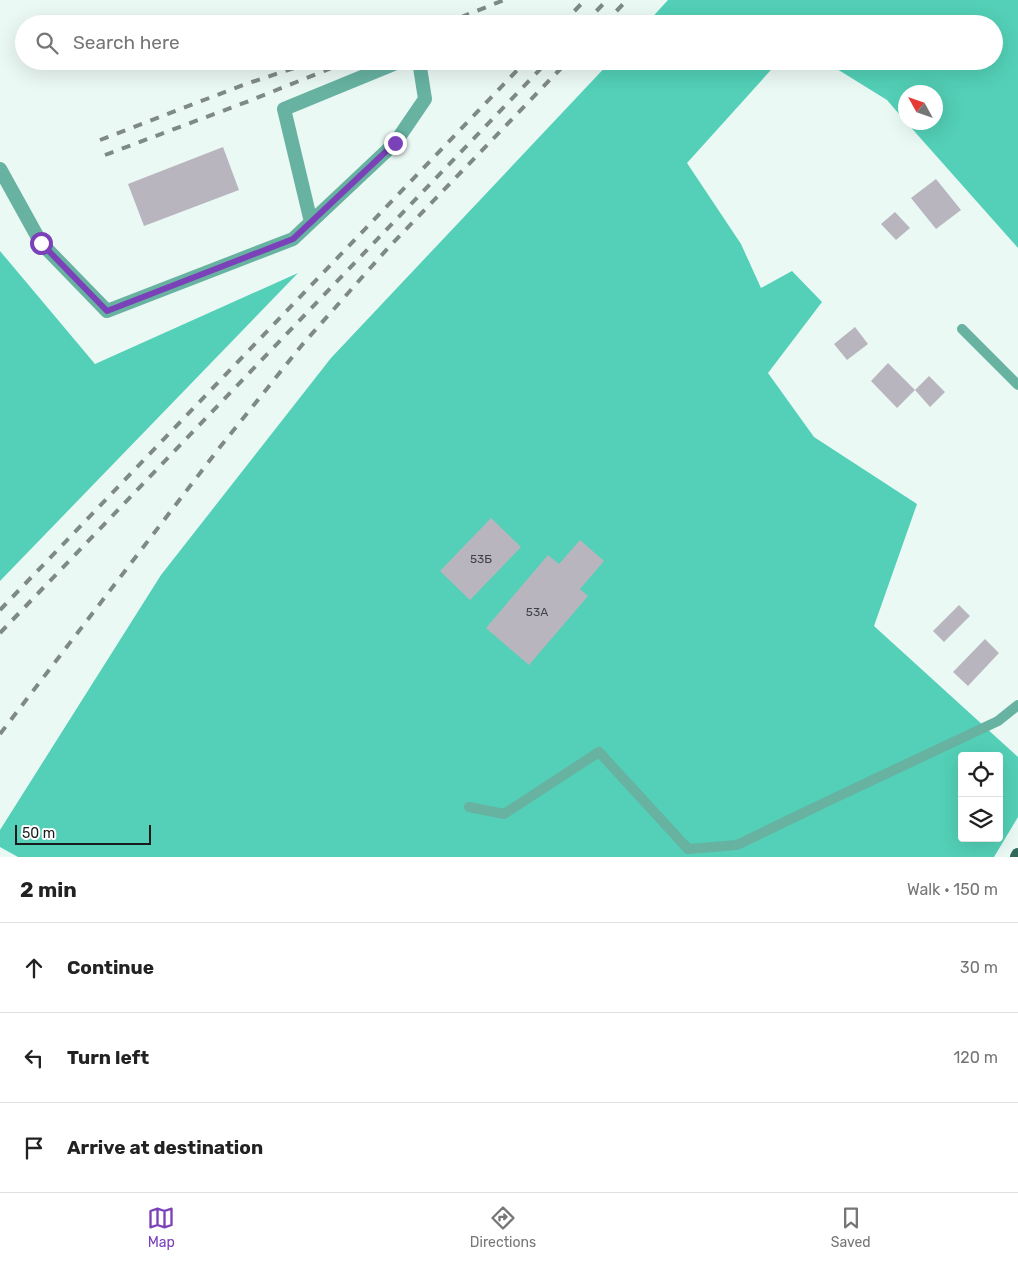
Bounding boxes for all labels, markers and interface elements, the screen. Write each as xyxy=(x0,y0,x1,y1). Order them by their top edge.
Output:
search box xyxy=(15,15,1003,70)
icon: search xyxy=(33,29,61,57)
text: Search here xyxy=(73,31,180,54)
north arrow xyxy=(898,85,943,130)
route end xyxy=(384,132,407,155)
route start xyxy=(30,232,53,255)
house number: 53Б xyxy=(470,552,492,566)
house number: 53А xyxy=(526,605,548,619)
map controls xyxy=(958,752,1003,842)
button: locate xyxy=(958,752,1003,797)
button: layers xyxy=(958,797,1003,842)
scale bar xyxy=(15,822,151,845)
text: 50 m xyxy=(22,825,55,842)
text: 2 min xyxy=(20,877,77,902)
text: Walk · 150 m xyxy=(907,880,998,899)
icon: ahead xyxy=(20,954,48,982)
text: Continue xyxy=(67,956,154,979)
text: 30 m xyxy=(960,958,998,977)
icon: left xyxy=(20,1044,48,1072)
text: Turn left xyxy=(67,1046,149,1069)
text: 120 m xyxy=(953,1048,998,1067)
icon: arrive xyxy=(20,1134,48,1162)
text: Arrive at destination xyxy=(67,1136,263,1159)
tab: Map xyxy=(147,1204,175,1251)
tab: Directions xyxy=(470,1204,536,1251)
tab: Saved xyxy=(831,1204,871,1251)

